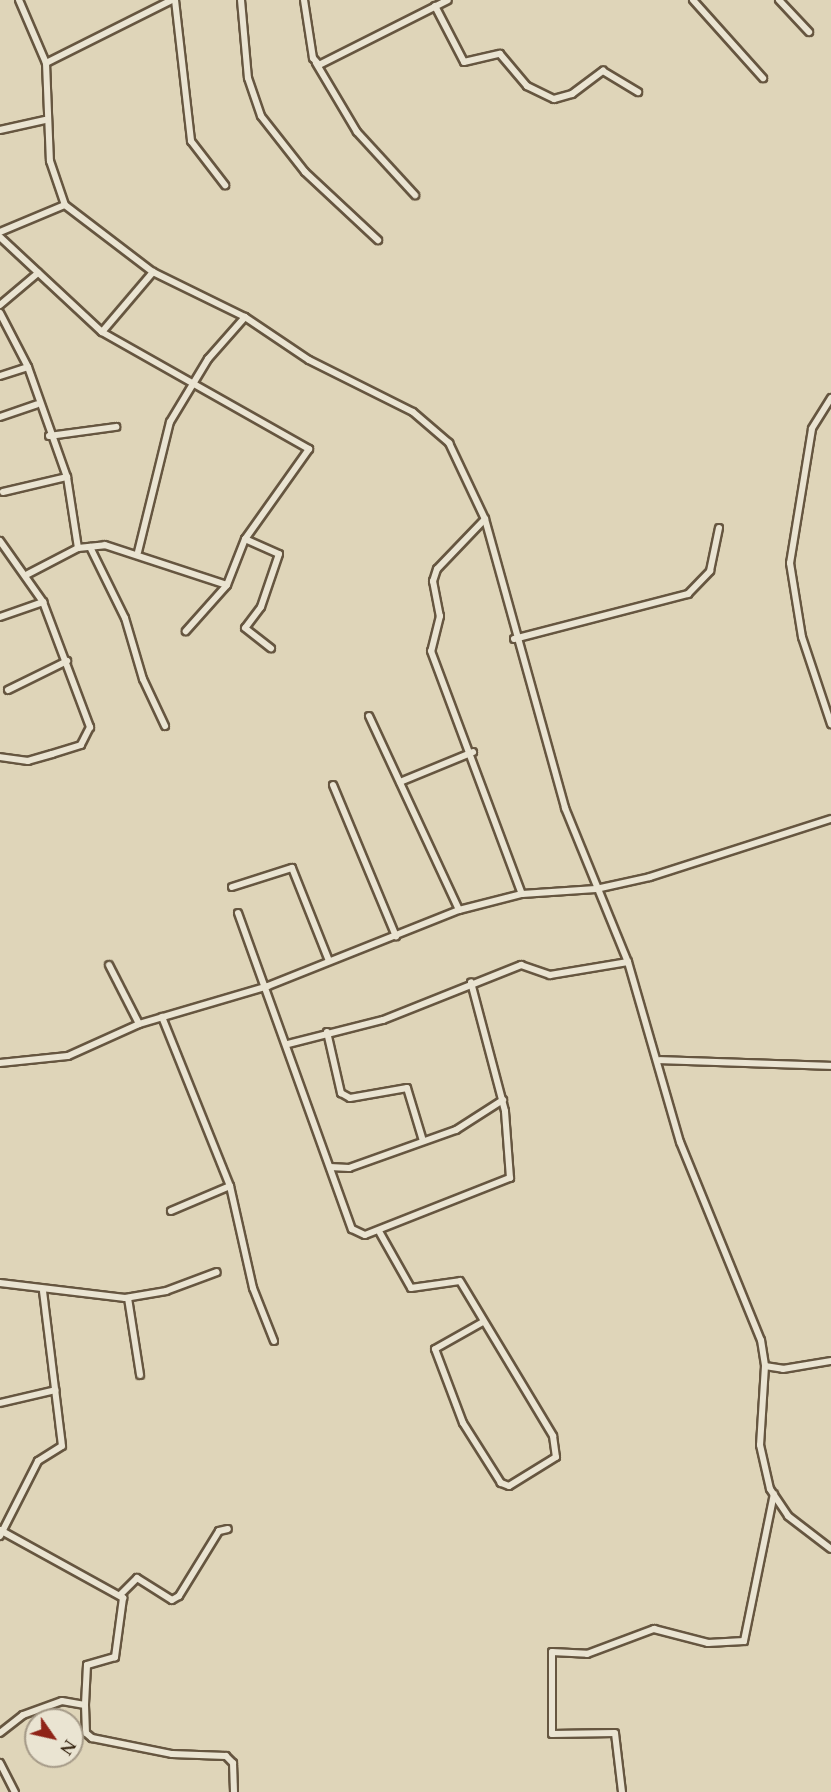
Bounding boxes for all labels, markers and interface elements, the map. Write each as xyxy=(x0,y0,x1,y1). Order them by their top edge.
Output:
north arrow xyxy=(24,1708,84,1768)
text: N xyxy=(54,1735,80,1759)

